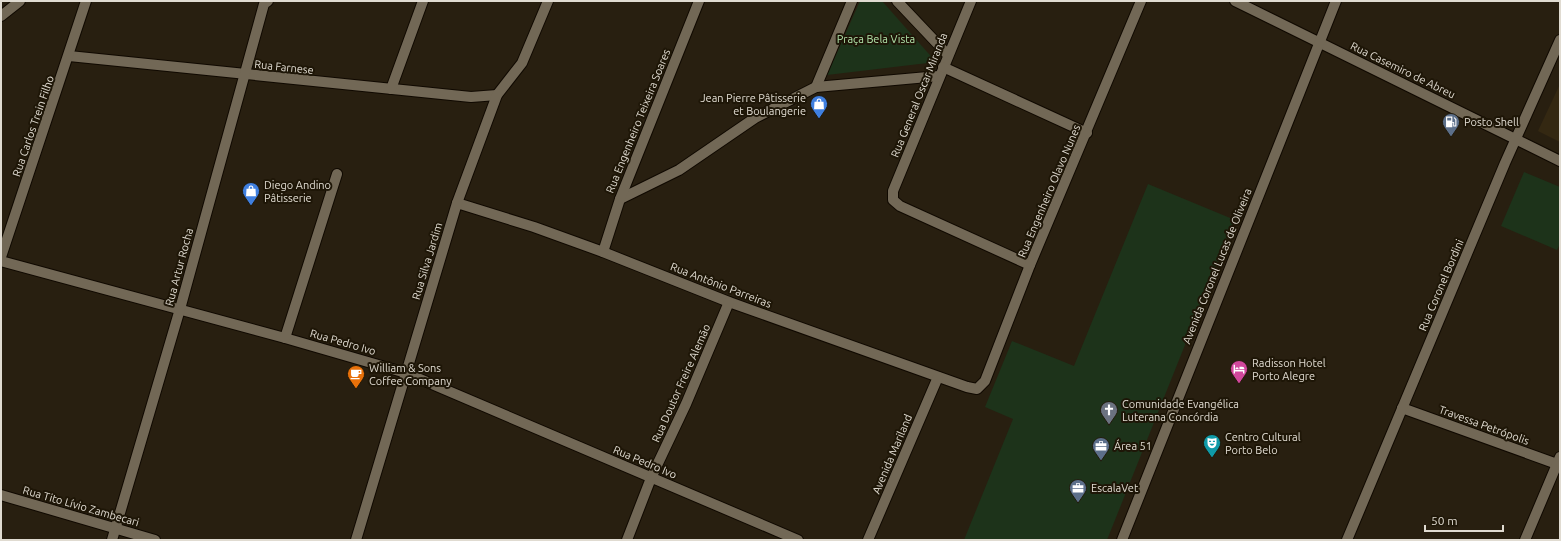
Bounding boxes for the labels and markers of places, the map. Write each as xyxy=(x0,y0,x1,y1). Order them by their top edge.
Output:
place label: Jean Pierre Pâtisserie et Boulangerie xyxy=(700,92,806,117)
shop icon: Jean Pierre Pâtisserie et Boulangerie xyxy=(809,94,829,119)
fuel station icon: Posto Shell xyxy=(1441,112,1461,137)
place label: Posto Shell xyxy=(1464,116,1519,128)
place label: Diego Andino Pâtisserie xyxy=(264,179,331,204)
shop icon: Diego Andino Pâtisserie xyxy=(241,181,261,206)
place label: Radisson Hotel Porto Alegre xyxy=(1252,357,1326,382)
hotel icon: Radisson Hotel Porto Alegre xyxy=(1229,359,1249,384)
place label: William & Sons Coffee Company xyxy=(369,362,452,387)
cafe icon: William & Sons Coffee Company xyxy=(346,364,366,389)
place label: Comunidade Evangélica Luterana Concórdia xyxy=(1122,398,1239,423)
church icon: Comunidade Evangélica Luterana Concórdia xyxy=(1099,400,1119,425)
place label: Centro Cultural Porto Belo xyxy=(1225,431,1301,456)
theatre icon: Centro Cultural Porto Belo xyxy=(1202,433,1222,458)
office icon: Área 51 xyxy=(1091,436,1111,461)
place label: Área 51 xyxy=(1114,439,1152,452)
office icon: EscalaVet xyxy=(1068,478,1088,503)
place label: EscalaVet xyxy=(1091,482,1139,494)

